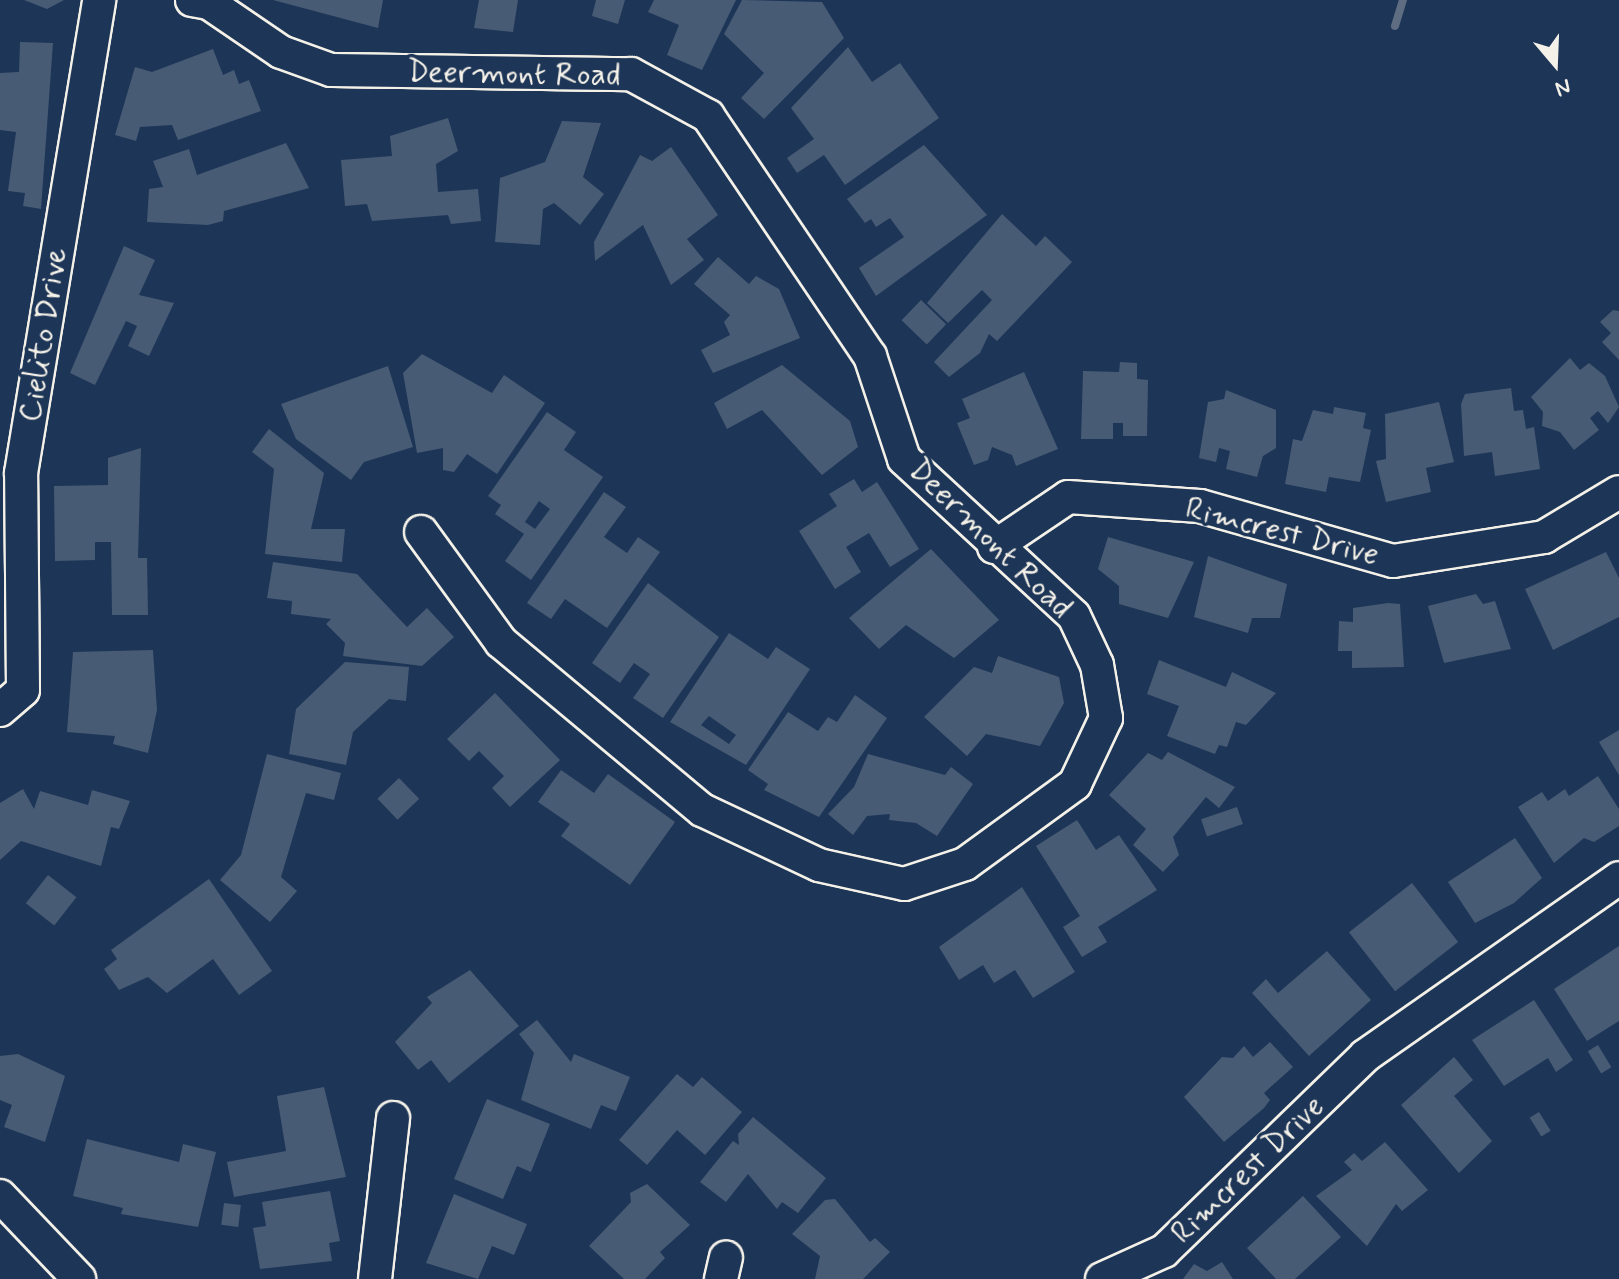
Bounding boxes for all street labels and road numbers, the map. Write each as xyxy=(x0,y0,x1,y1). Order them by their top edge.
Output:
street label: Deermont Road xyxy=(408,53,620,95)
street label: Cielito Drive xyxy=(11,246,77,424)
street label: Deermont Road xyxy=(901,452,1079,626)
street label: Rimcrest Drive xyxy=(1181,489,1383,575)
street label: Rimcrest Drive xyxy=(1163,1087,1333,1253)

